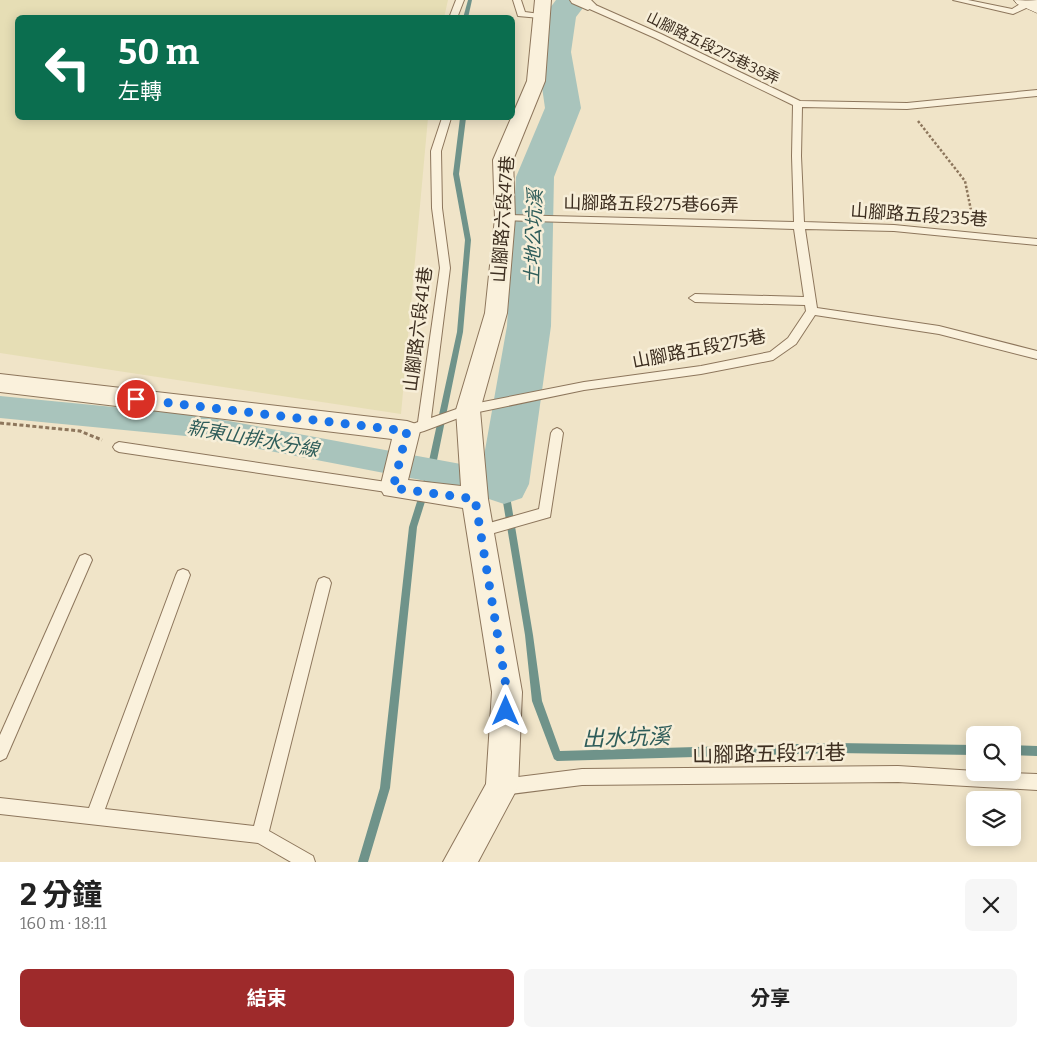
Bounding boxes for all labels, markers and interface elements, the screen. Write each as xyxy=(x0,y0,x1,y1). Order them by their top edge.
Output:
street label: 山腳路五段275巷38弄 xyxy=(643,8,783,88)
text: 50 m xyxy=(118,31,199,73)
icon: left xyxy=(35,35,100,100)
text: 左轉 xyxy=(118,78,162,105)
street label: 山腳路六段47巷 xyxy=(488,155,518,283)
water label: 土地公坑溪 xyxy=(520,186,547,285)
street label: 山腳路五段275巷66弄 xyxy=(563,191,739,217)
street label: 山腳路五段235巷 xyxy=(850,199,988,231)
street label: 山腳路六段41巷 xyxy=(399,265,437,393)
street label: 山腳路五段275巷 xyxy=(630,325,768,373)
pin xyxy=(115,378,157,420)
icon: arrive xyxy=(122,385,150,413)
water label: 新東山排水分線 xyxy=(185,416,322,462)
position arrow xyxy=(479,684,531,736)
water label: 出水坑溪 xyxy=(582,722,673,753)
map controls xyxy=(966,726,1021,846)
button: search xyxy=(966,726,1021,781)
street label: 山腳路五段171巷 xyxy=(692,740,846,768)
button: layers xyxy=(966,791,1021,846)
text: 2 分鐘 xyxy=(20,877,102,913)
button: close xyxy=(965,879,1017,931)
text: 160 m · 18:11 xyxy=(20,914,107,933)
button: 結束 xyxy=(20,969,514,1027)
button: 分享 xyxy=(524,969,1017,1027)

